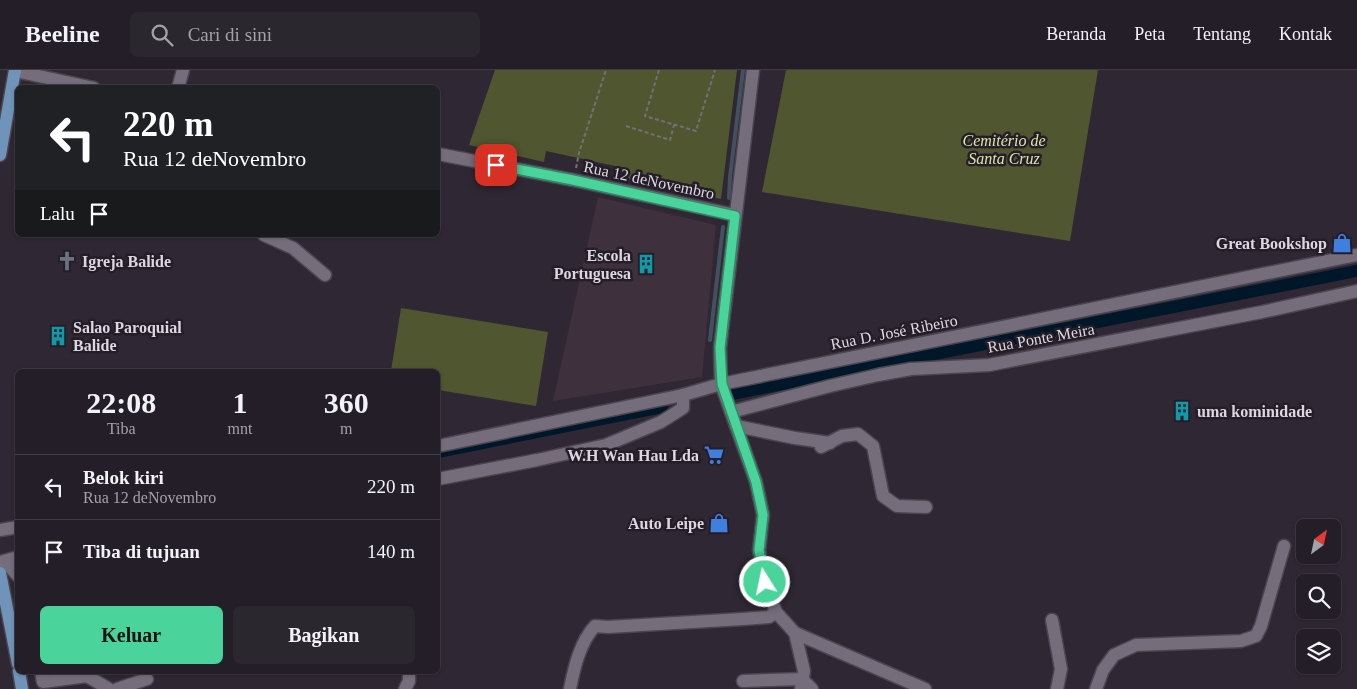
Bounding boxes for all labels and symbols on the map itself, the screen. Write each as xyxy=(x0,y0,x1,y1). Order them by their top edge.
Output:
park label: Cemitério de Santa Cruz xyxy=(962,132,1046,167)
pin xyxy=(475,144,517,186)
street label: Rua 12 deNovembro xyxy=(582,158,716,202)
shop icon: Great Bookshop xyxy=(1331,232,1353,254)
place label: Great Bookshop xyxy=(1216,235,1327,253)
place label: Escola Portuguesa xyxy=(554,247,631,283)
church icon: Igreja Balide xyxy=(56,250,78,272)
place label: Igreja Balide xyxy=(82,253,171,271)
building icon: Escola Portuguesa xyxy=(635,253,657,275)
street label: Rua D. José Ribeiro xyxy=(829,311,959,353)
place label: Salao Paroquial Balide xyxy=(73,319,182,354)
street label: Rua Ponte Meira xyxy=(986,320,1096,356)
building icon: Salao Paroquial Balide xyxy=(47,325,69,347)
building icon: uma kominidade xyxy=(1171,400,1193,422)
place label: uma kominidade xyxy=(1197,403,1312,420)
supermarket icon: W.H Wan Hau Lda xyxy=(703,444,725,466)
place label: W.H Wan Hau Lda xyxy=(567,447,699,464)
shop icon: Auto Leipe xyxy=(708,512,730,534)
place label: Auto Leipe xyxy=(628,515,704,533)
north arrow xyxy=(1296,519,1341,564)
position arrow xyxy=(738,555,790,607)

